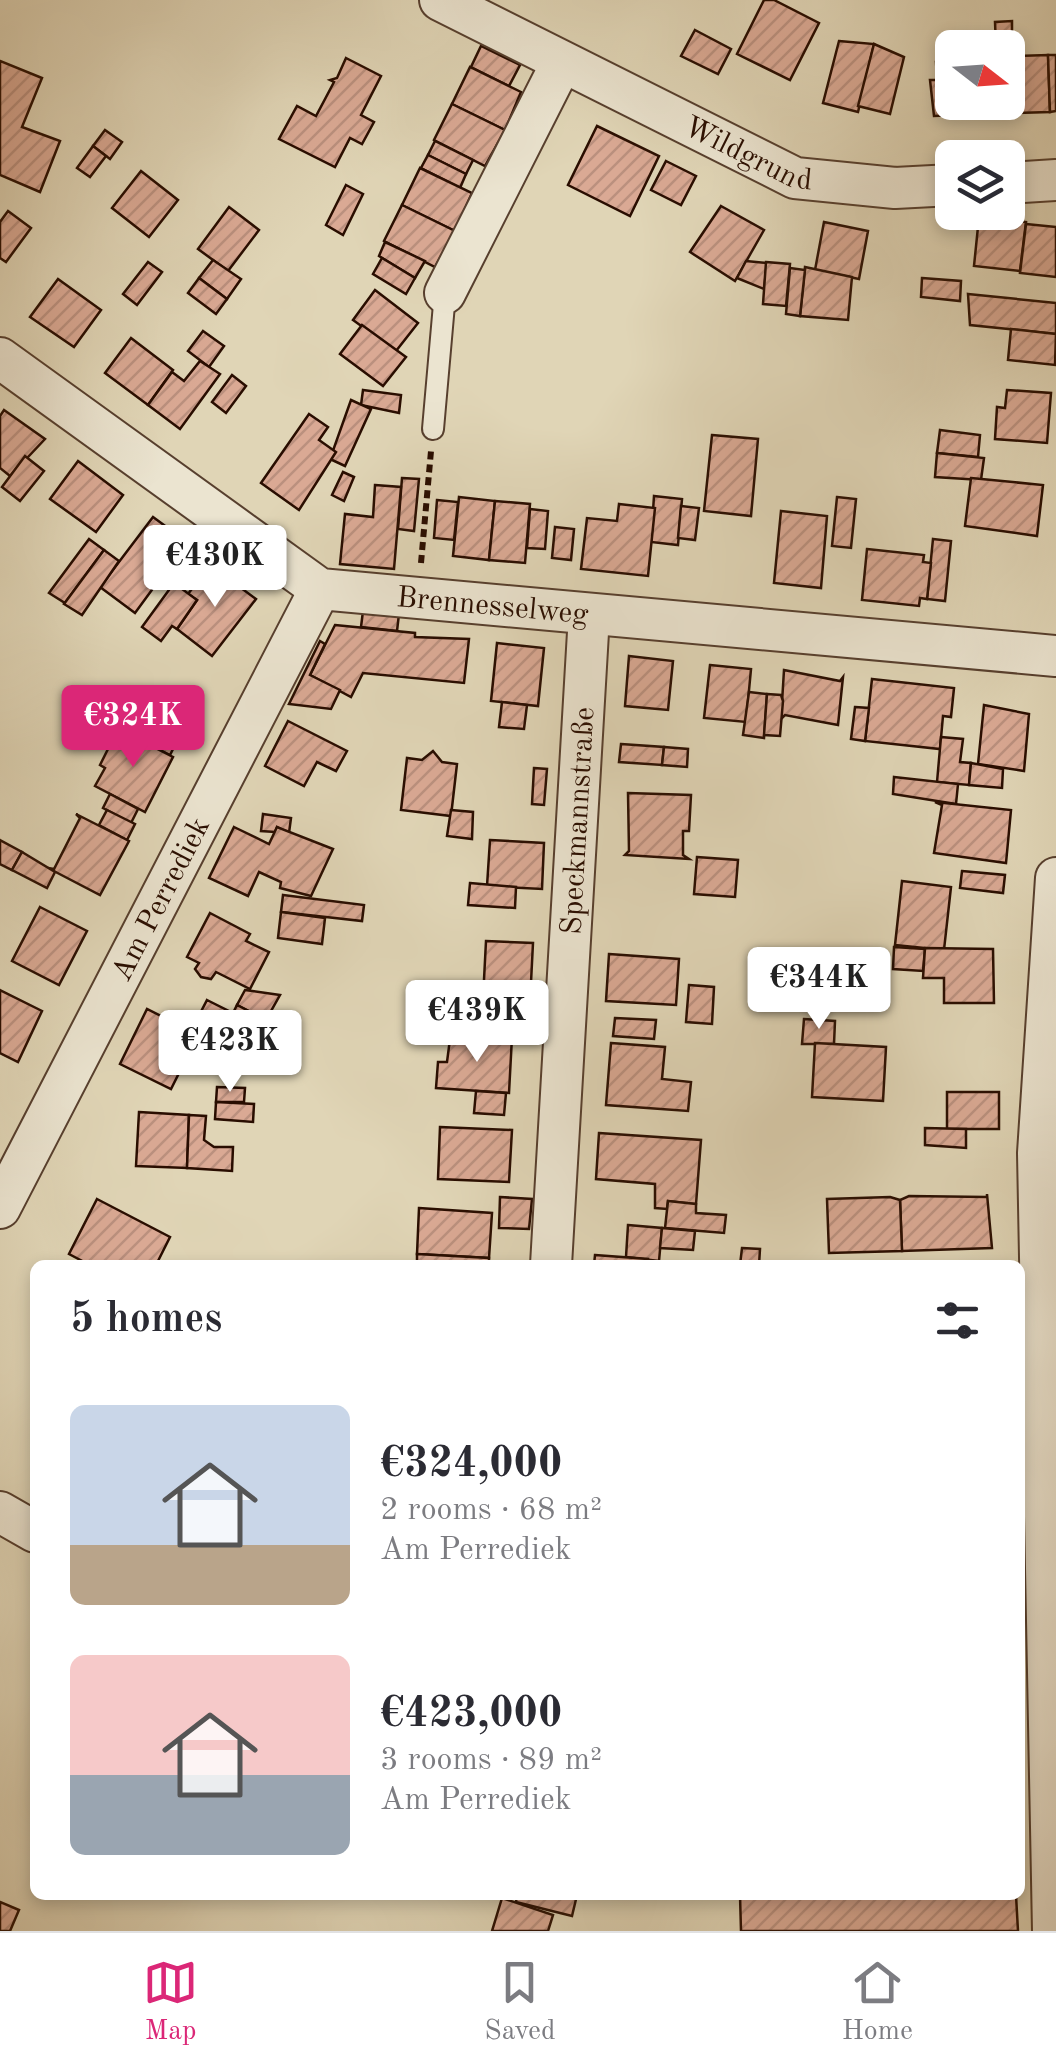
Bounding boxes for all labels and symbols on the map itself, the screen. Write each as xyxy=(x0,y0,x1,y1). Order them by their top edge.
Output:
north arrow xyxy=(935,30,1025,120)
street label: Wildgrund xyxy=(679,112,814,197)
pin: €430K xyxy=(145,525,285,610)
street label: Brennesselweg xyxy=(395,583,590,630)
pin: €324K xyxy=(63,685,203,770)
street label: Speckmannstraße xyxy=(557,706,601,936)
street label: Am Perrediek xyxy=(107,813,216,986)
pin: €344K xyxy=(749,947,889,1032)
pin: €439K xyxy=(407,980,547,1065)
pin: €423K xyxy=(160,1010,300,1095)

